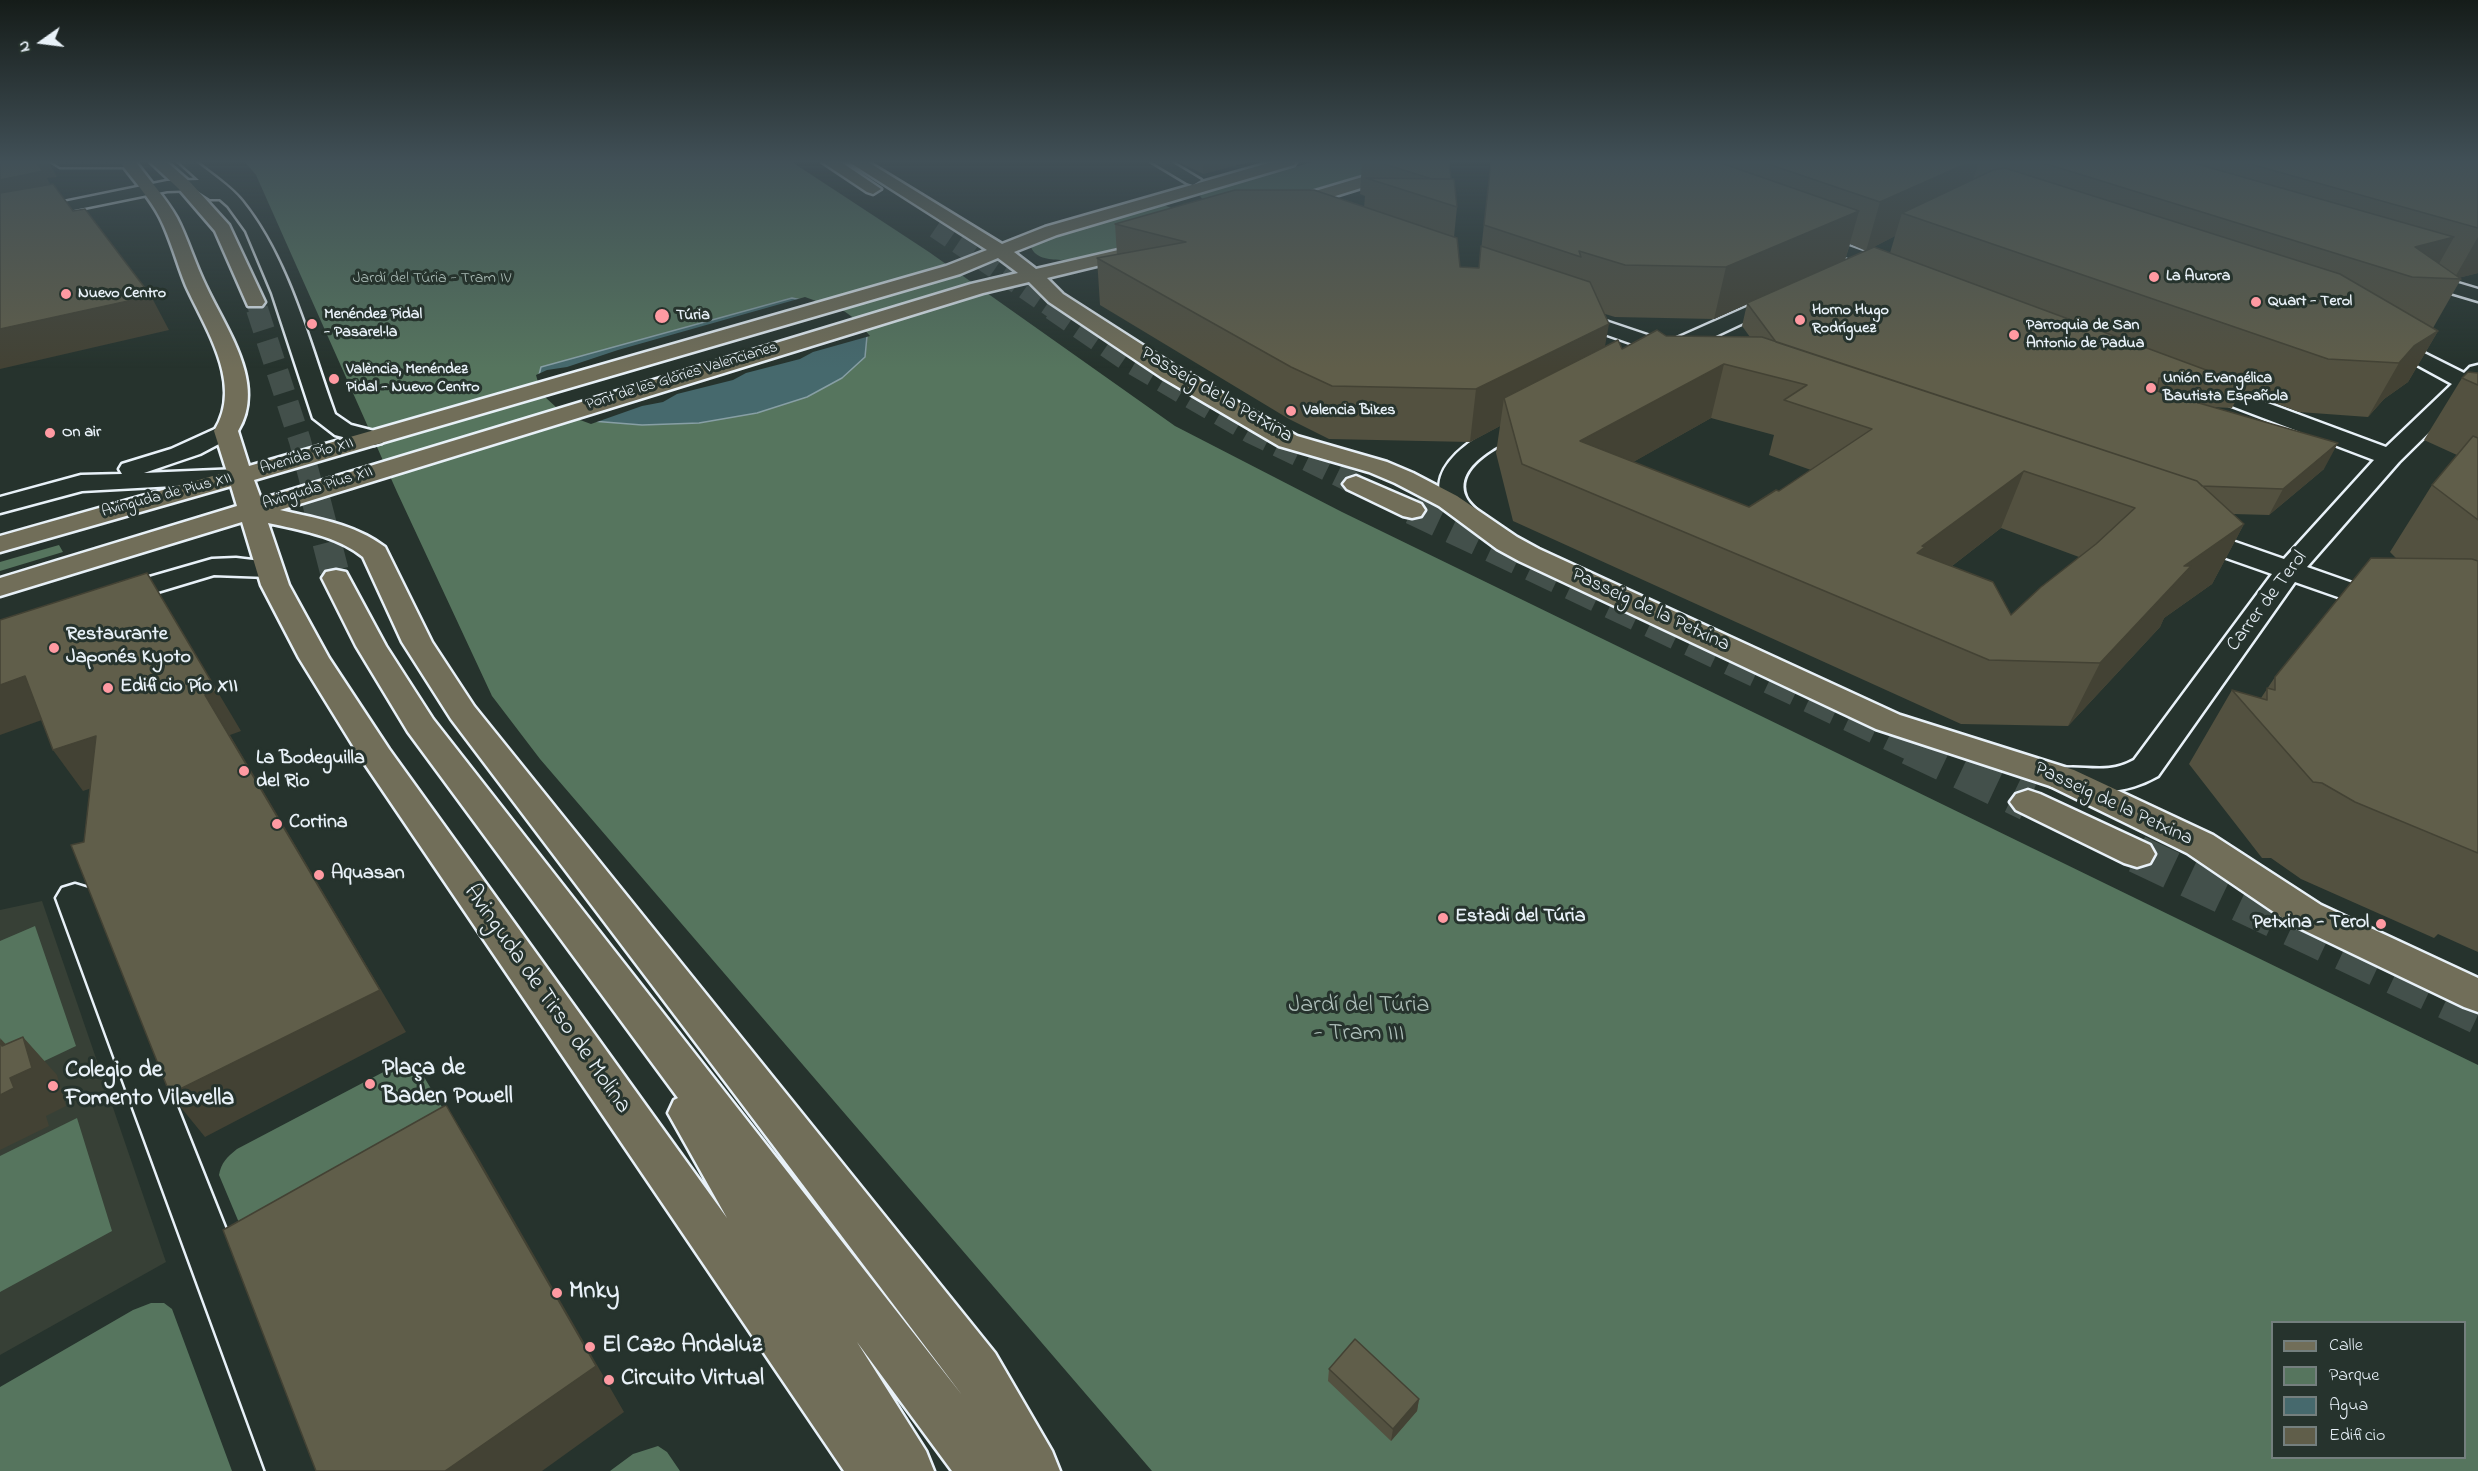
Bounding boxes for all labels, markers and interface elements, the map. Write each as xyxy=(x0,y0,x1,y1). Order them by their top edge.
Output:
north arrow xyxy=(12,12,72,72)
text: N xyxy=(12,38,37,55)
place label: La Aurora xyxy=(2166,267,2230,287)
park label: Jardí del Túria - Tram IV xyxy=(353,269,511,289)
marker: La Aurora xyxy=(2147,270,2161,284)
place label: Nuevo Centro xyxy=(78,284,166,304)
marker: Nuevo Centro xyxy=(59,287,73,301)
place label: Quart - Terol xyxy=(2268,292,2352,312)
marker: Quart - Terol xyxy=(2249,295,2263,309)
place label: Horno Hugo Rodríguez xyxy=(1812,301,1889,339)
place label: Menéndez Pidal - Pasarel·la xyxy=(324,305,422,343)
place label: Túria xyxy=(676,306,710,326)
marker: Túria xyxy=(653,307,671,325)
marker: Horno Hugo Rodríguez xyxy=(1793,313,1807,327)
place label: Parroquia de San Antonio de Padua xyxy=(2026,316,2144,354)
marker: Menéndez Pidal - Pasarel·la xyxy=(305,317,319,331)
marker: Parroquia de San Antonio de Padua xyxy=(2007,328,2021,342)
street label: Pont de les Glòries Valencianes xyxy=(584,339,780,415)
street label: Passeig de la Petxina xyxy=(1136,343,1296,449)
place label: València, Menéndez Pidal - Nuevo Centro xyxy=(346,360,480,398)
place label: Unión Evangélica Bautista Española xyxy=(2163,369,2288,407)
marker: València, Menéndez Pidal - Nuevo Centro xyxy=(327,372,341,386)
marker: Unión Evangélica Bautista Española xyxy=(2144,381,2158,395)
place label: Valencia Bikes xyxy=(1303,401,1395,421)
marker: Valencia Bikes xyxy=(1284,404,1298,418)
place label: On air xyxy=(62,423,101,443)
marker: On air xyxy=(43,426,57,440)
street label: Avenida Pío XII xyxy=(258,434,356,480)
street label: Avinguda Pius XII xyxy=(261,463,375,515)
street label: Avinguda de Pius XII xyxy=(100,469,234,523)
street label: Carrer de Terol xyxy=(2223,547,2313,657)
street label: Passeig de la Petxina xyxy=(1567,564,1733,658)
place label: Restaurante Japonés Kyoto xyxy=(66,624,191,671)
marker: Restaurante Japonés Kyoto xyxy=(47,641,61,655)
place label: Edificio Pío XII xyxy=(120,676,238,700)
marker: Edificio Pío XII xyxy=(101,681,115,695)
place label: La Bodeguilla del Rio xyxy=(256,748,365,795)
street label: Passeig de la Petxina xyxy=(2030,758,2196,852)
marker: La Bodeguilla del Rio xyxy=(237,764,251,778)
place label: Cortina xyxy=(289,812,348,836)
marker: Cortina xyxy=(270,817,284,831)
place label: Aquasan xyxy=(331,863,405,887)
marker: Aquasan xyxy=(312,868,326,882)
street label: Avinguda de Tirso de Molina xyxy=(456,880,636,1120)
place label: Estadi del Túria xyxy=(1455,906,1585,930)
marker: Estadi del Túria xyxy=(1436,911,1450,925)
place label: Petxina - Terol xyxy=(2252,912,2369,936)
marker: Petxina - Terol xyxy=(2374,917,2388,931)
park label: Jardí del Túria - Tram III xyxy=(1289,993,1429,1049)
place label: Plaça de Baden Powell xyxy=(382,1056,513,1112)
place label: Colegio de Fomento Vilavella xyxy=(65,1058,234,1114)
marker: Plaça de Baden Powell xyxy=(363,1077,377,1091)
marker: Colegio de Fomento Vilavella xyxy=(46,1079,60,1093)
place label: Mnky xyxy=(569,1279,619,1307)
marker: Mnky xyxy=(550,1286,564,1300)
legend xyxy=(2271,1321,2466,1459)
place label: El Cazo Andaluz xyxy=(602,1333,762,1361)
text: Calle xyxy=(2329,1333,2363,1359)
marker: El Cazo Andaluz xyxy=(583,1340,597,1354)
text: Parque xyxy=(2329,1363,2379,1389)
place label: Circuito Virtual xyxy=(621,1366,764,1394)
marker: Circuito Virtual xyxy=(602,1373,616,1387)
text: Agua xyxy=(2329,1393,2368,1419)
text: Edificio xyxy=(2329,1423,2385,1449)

